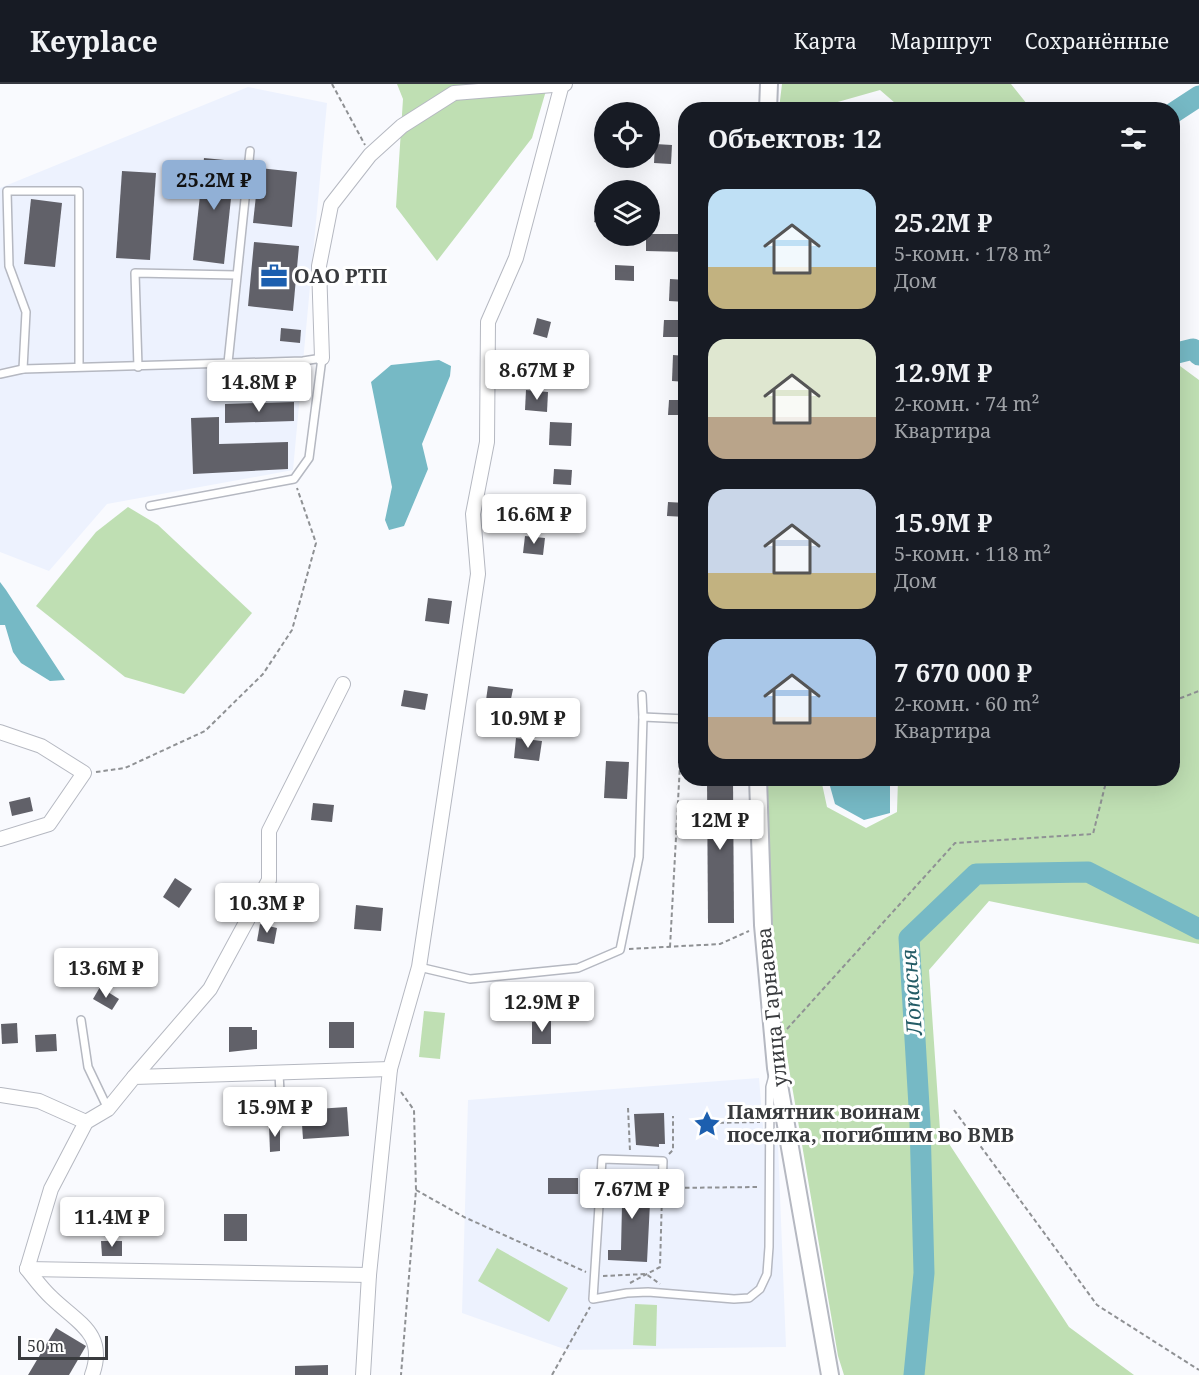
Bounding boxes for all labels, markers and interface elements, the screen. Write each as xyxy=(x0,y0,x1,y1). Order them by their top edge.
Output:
text: Keyplace xyxy=(30,22,158,60)
text: Карта xyxy=(794,27,857,55)
text: Маршрут xyxy=(890,27,992,55)
text: Сохранённые xyxy=(1025,27,1169,55)
map controls xyxy=(594,102,660,246)
button: locate xyxy=(594,102,660,168)
text: Объектов: 12 xyxy=(708,120,882,156)
icon: filters xyxy=(1117,122,1150,155)
pin: 25.2M ₽ xyxy=(159,160,269,211)
text: 25.2M ₽ xyxy=(176,166,252,193)
button: layers xyxy=(594,180,660,246)
text: 25.2M ₽ xyxy=(894,204,993,240)
icon: home xyxy=(756,213,828,285)
text: 5-комн. · 178 m² xyxy=(894,240,1051,267)
office icon: ОАО РТП xyxy=(259,261,289,291)
place label: ОАО РТП xyxy=(294,262,387,289)
text: Дом xyxy=(894,267,937,294)
pin: 8.67M ₽ xyxy=(482,350,592,401)
text: 12.9M ₽ xyxy=(894,354,993,390)
text: 8.67M ₽ xyxy=(499,356,575,383)
pin: 14.8M ₽ xyxy=(204,362,314,413)
icon: home xyxy=(756,363,828,435)
text: 14.8M ₽ xyxy=(221,368,297,395)
text: 2-комн. · 74 m² xyxy=(894,390,1040,417)
text: Квартира xyxy=(894,417,991,444)
pin: 16.6M ₽ xyxy=(479,494,589,545)
text: 16.6M ₽ xyxy=(496,500,572,527)
text: 15.9M ₽ xyxy=(894,504,993,540)
icon: home xyxy=(756,513,828,585)
text: 5-комн. · 118 m² xyxy=(894,540,1051,567)
text: Дом xyxy=(894,567,937,594)
text: 7 670 000 ₽ xyxy=(894,654,1032,690)
icon: home xyxy=(756,663,828,735)
text: 2-комн. · 60 m² xyxy=(894,690,1040,717)
pin: 10.9M ₽ xyxy=(473,698,583,749)
text: 10.9M ₽ xyxy=(490,704,566,731)
text: Квартира xyxy=(894,717,991,744)
pin: 12M ₽ xyxy=(678,800,762,851)
text: 12M ₽ xyxy=(691,806,749,833)
pin: 10.3M ₽ xyxy=(212,883,322,934)
text: 10.3M ₽ xyxy=(229,889,305,916)
street label: улица Гарнаева xyxy=(750,926,793,1088)
pin: 13.6M ₽ xyxy=(51,948,161,999)
water label: Лопасня xyxy=(894,948,928,1037)
text: 13.6M ₽ xyxy=(68,954,144,981)
pin: 12.9M ₽ xyxy=(487,982,597,1033)
text: 12.9M ₽ xyxy=(504,988,580,1015)
pin: 15.9M ₽ xyxy=(220,1087,330,1138)
text: 15.9M ₽ xyxy=(237,1093,313,1120)
place label: Памятник воинам поселка, погибшим во ВМВ xyxy=(727,1098,1014,1148)
place icon: Памятник воинам поселка, погибшим во ВМВ xyxy=(692,1109,722,1139)
pin: 7.67M ₽ xyxy=(577,1169,687,1220)
text: 7.67M ₽ xyxy=(594,1175,670,1202)
pin: 11.4M ₽ xyxy=(57,1197,167,1248)
text: 11.4M ₽ xyxy=(74,1203,150,1230)
scale bar xyxy=(18,1333,108,1360)
text: 50 m xyxy=(27,1335,64,1357)

